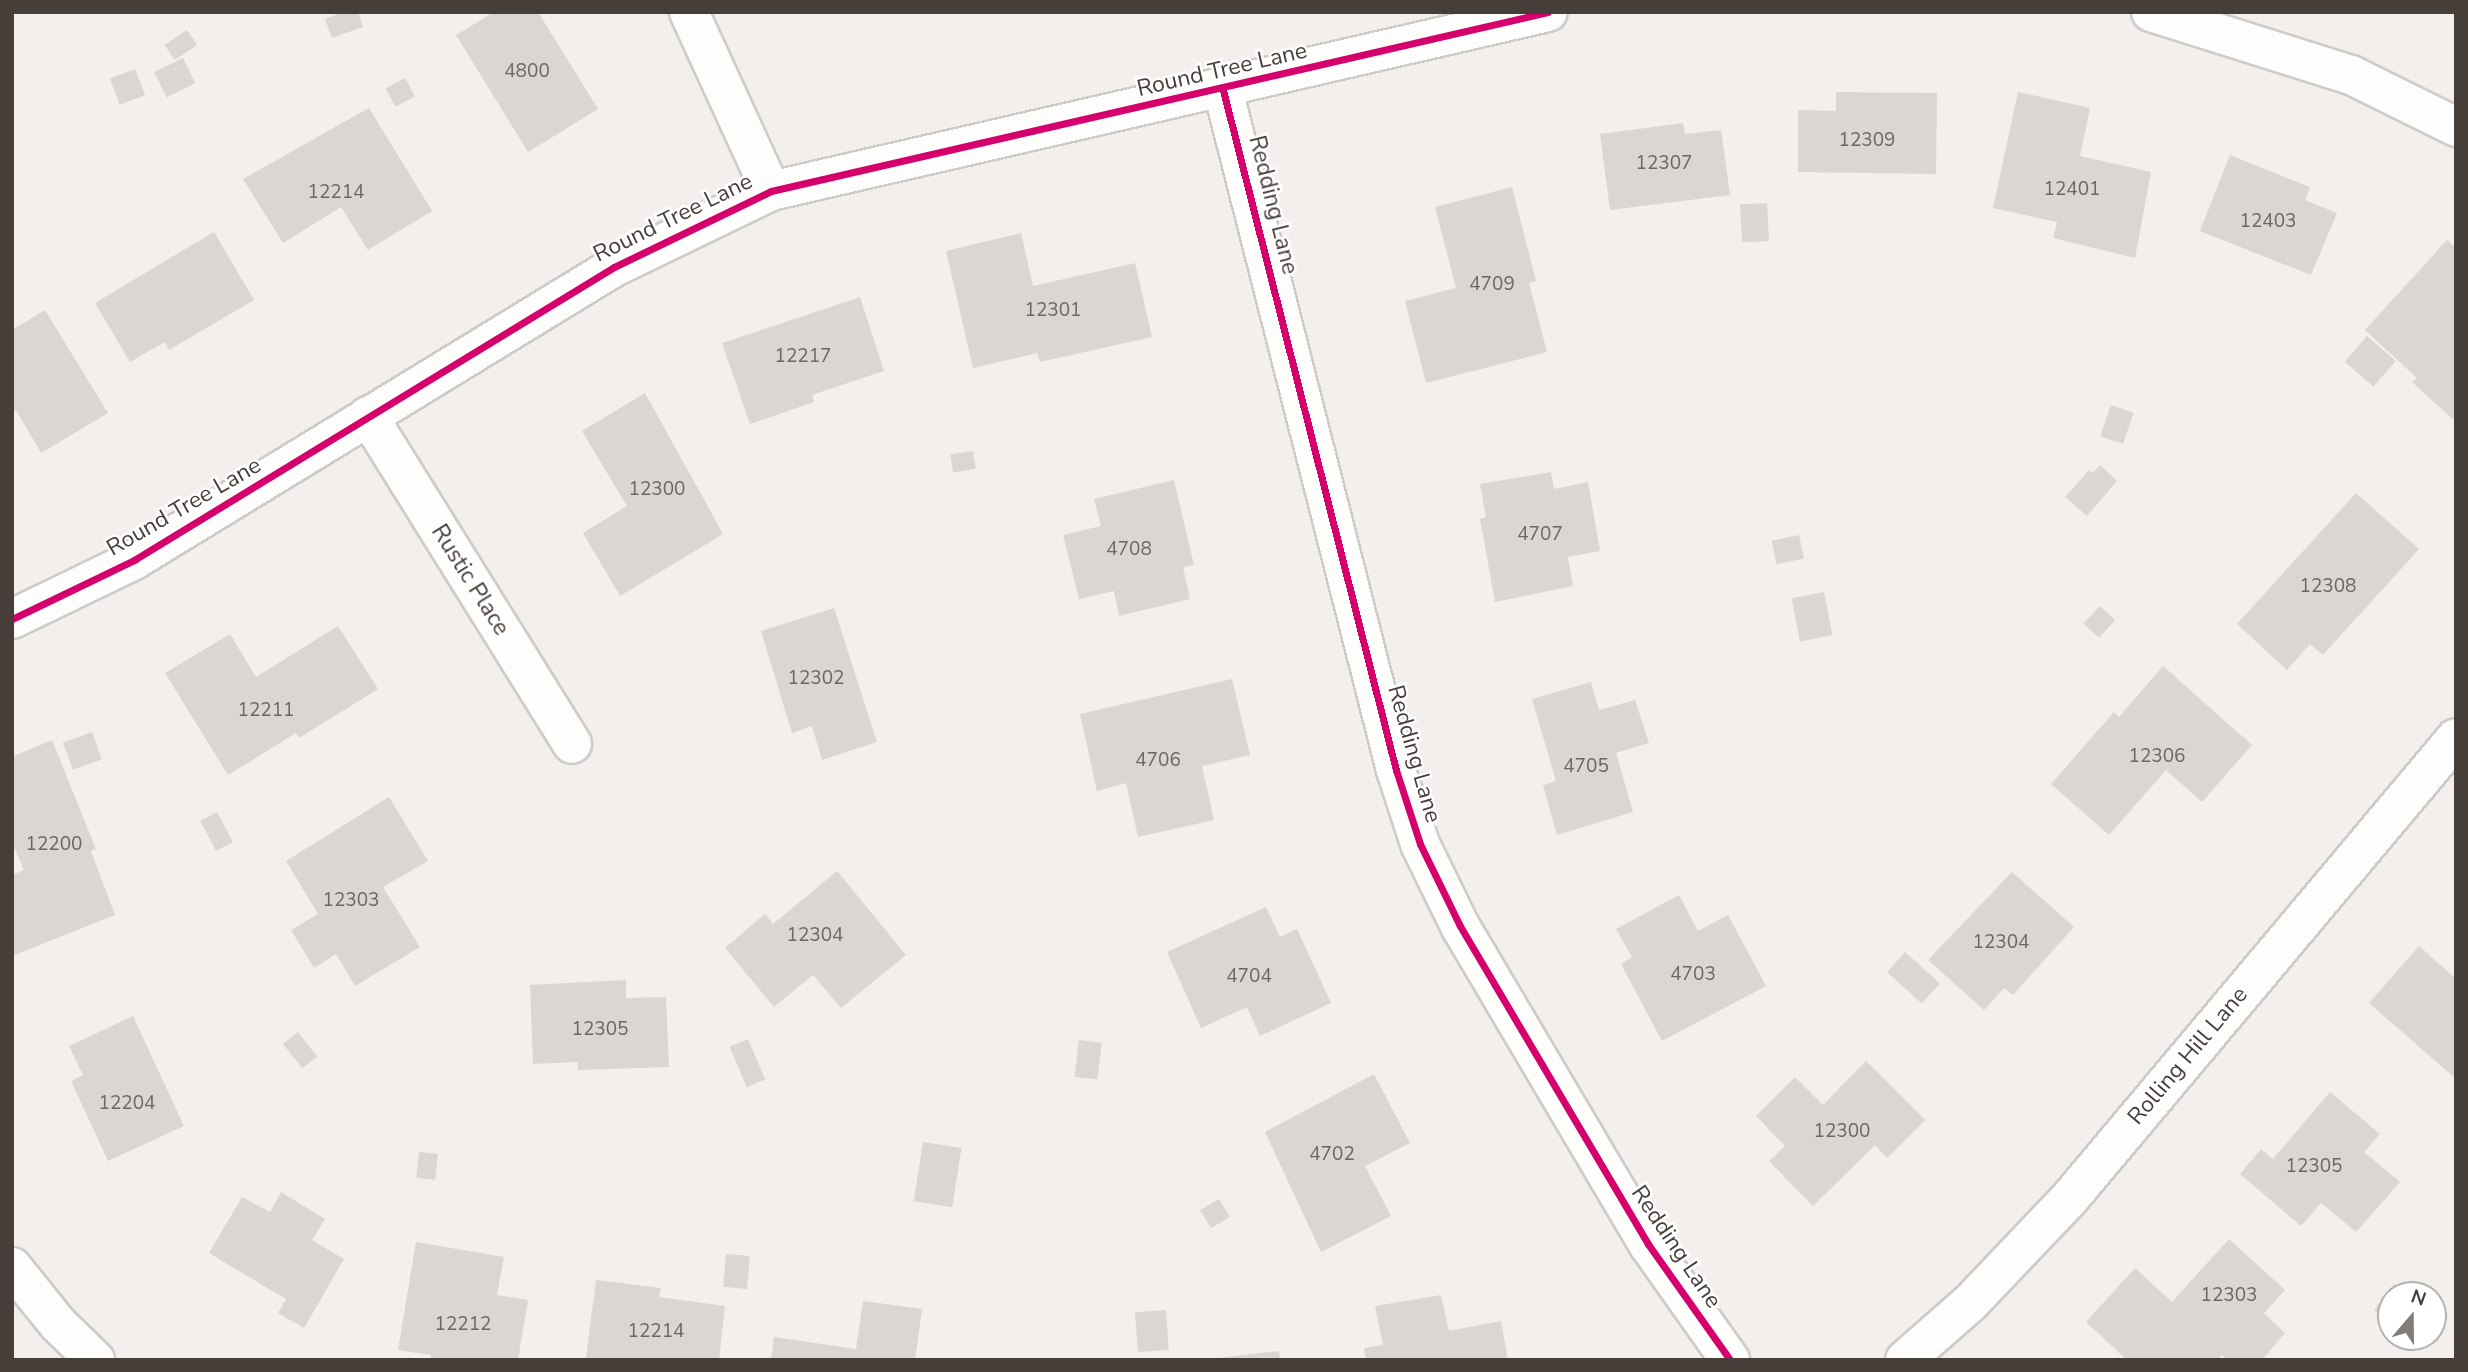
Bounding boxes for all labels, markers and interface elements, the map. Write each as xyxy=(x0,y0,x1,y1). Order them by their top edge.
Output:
street label: Round Tree Lane xyxy=(1134,37,1310,103)
house number: 4800 xyxy=(504,61,550,83)
house number: 12309 xyxy=(1839,130,1895,152)
street label: Redding Lane xyxy=(1242,133,1304,277)
house number: 12307 xyxy=(1636,153,1692,175)
street label: Round Tree Lane xyxy=(589,168,757,268)
house number: 12401 xyxy=(2044,179,2100,201)
house number: 12214 xyxy=(308,182,364,204)
house number: 12403 xyxy=(2240,211,2296,233)
house number: 4709 xyxy=(1469,274,1515,296)
house number: 12301 xyxy=(1025,300,1081,322)
house number: 12217 xyxy=(775,346,831,368)
street label: Round Tree Lane xyxy=(102,452,266,562)
house number: 12300 xyxy=(629,479,685,501)
street label: Rustic Place xyxy=(425,520,515,640)
house number: 4707 xyxy=(1517,524,1563,546)
house number: 4708 xyxy=(1106,539,1152,561)
house number: 12308 xyxy=(2300,576,2356,598)
house number: 12302 xyxy=(788,668,844,690)
street label: Redding Lane xyxy=(1381,682,1447,826)
house number: 12211 xyxy=(238,700,294,722)
house number: 12306 xyxy=(2129,746,2185,768)
house number: 4706 xyxy=(1135,750,1181,772)
house number: 4705 xyxy=(1563,756,1609,778)
house number: 12200 xyxy=(26,834,82,856)
house number: 12303 xyxy=(323,890,379,912)
house number: 12304 xyxy=(787,925,843,947)
house number: 12304 xyxy=(1973,932,2029,954)
house number: 4703 xyxy=(1670,964,1716,986)
house number: 4704 xyxy=(1226,966,1272,988)
street label: Rolling Hill Lane xyxy=(2122,981,2254,1131)
house number: 12305 xyxy=(572,1019,628,1041)
house number: 12204 xyxy=(99,1093,155,1115)
house number: 12300 xyxy=(1814,1121,1870,1143)
house number: 4702 xyxy=(1309,1144,1355,1166)
house number: 12305 xyxy=(2286,1156,2342,1178)
street label: Redding Lane xyxy=(1625,1180,1727,1314)
north arrow xyxy=(2377,1281,2447,1351)
text: N xyxy=(2407,1283,2430,1313)
house number: 12303 xyxy=(2201,1285,2257,1307)
house number: 12212 xyxy=(435,1314,491,1336)
house number: 12214 xyxy=(628,1321,684,1343)

